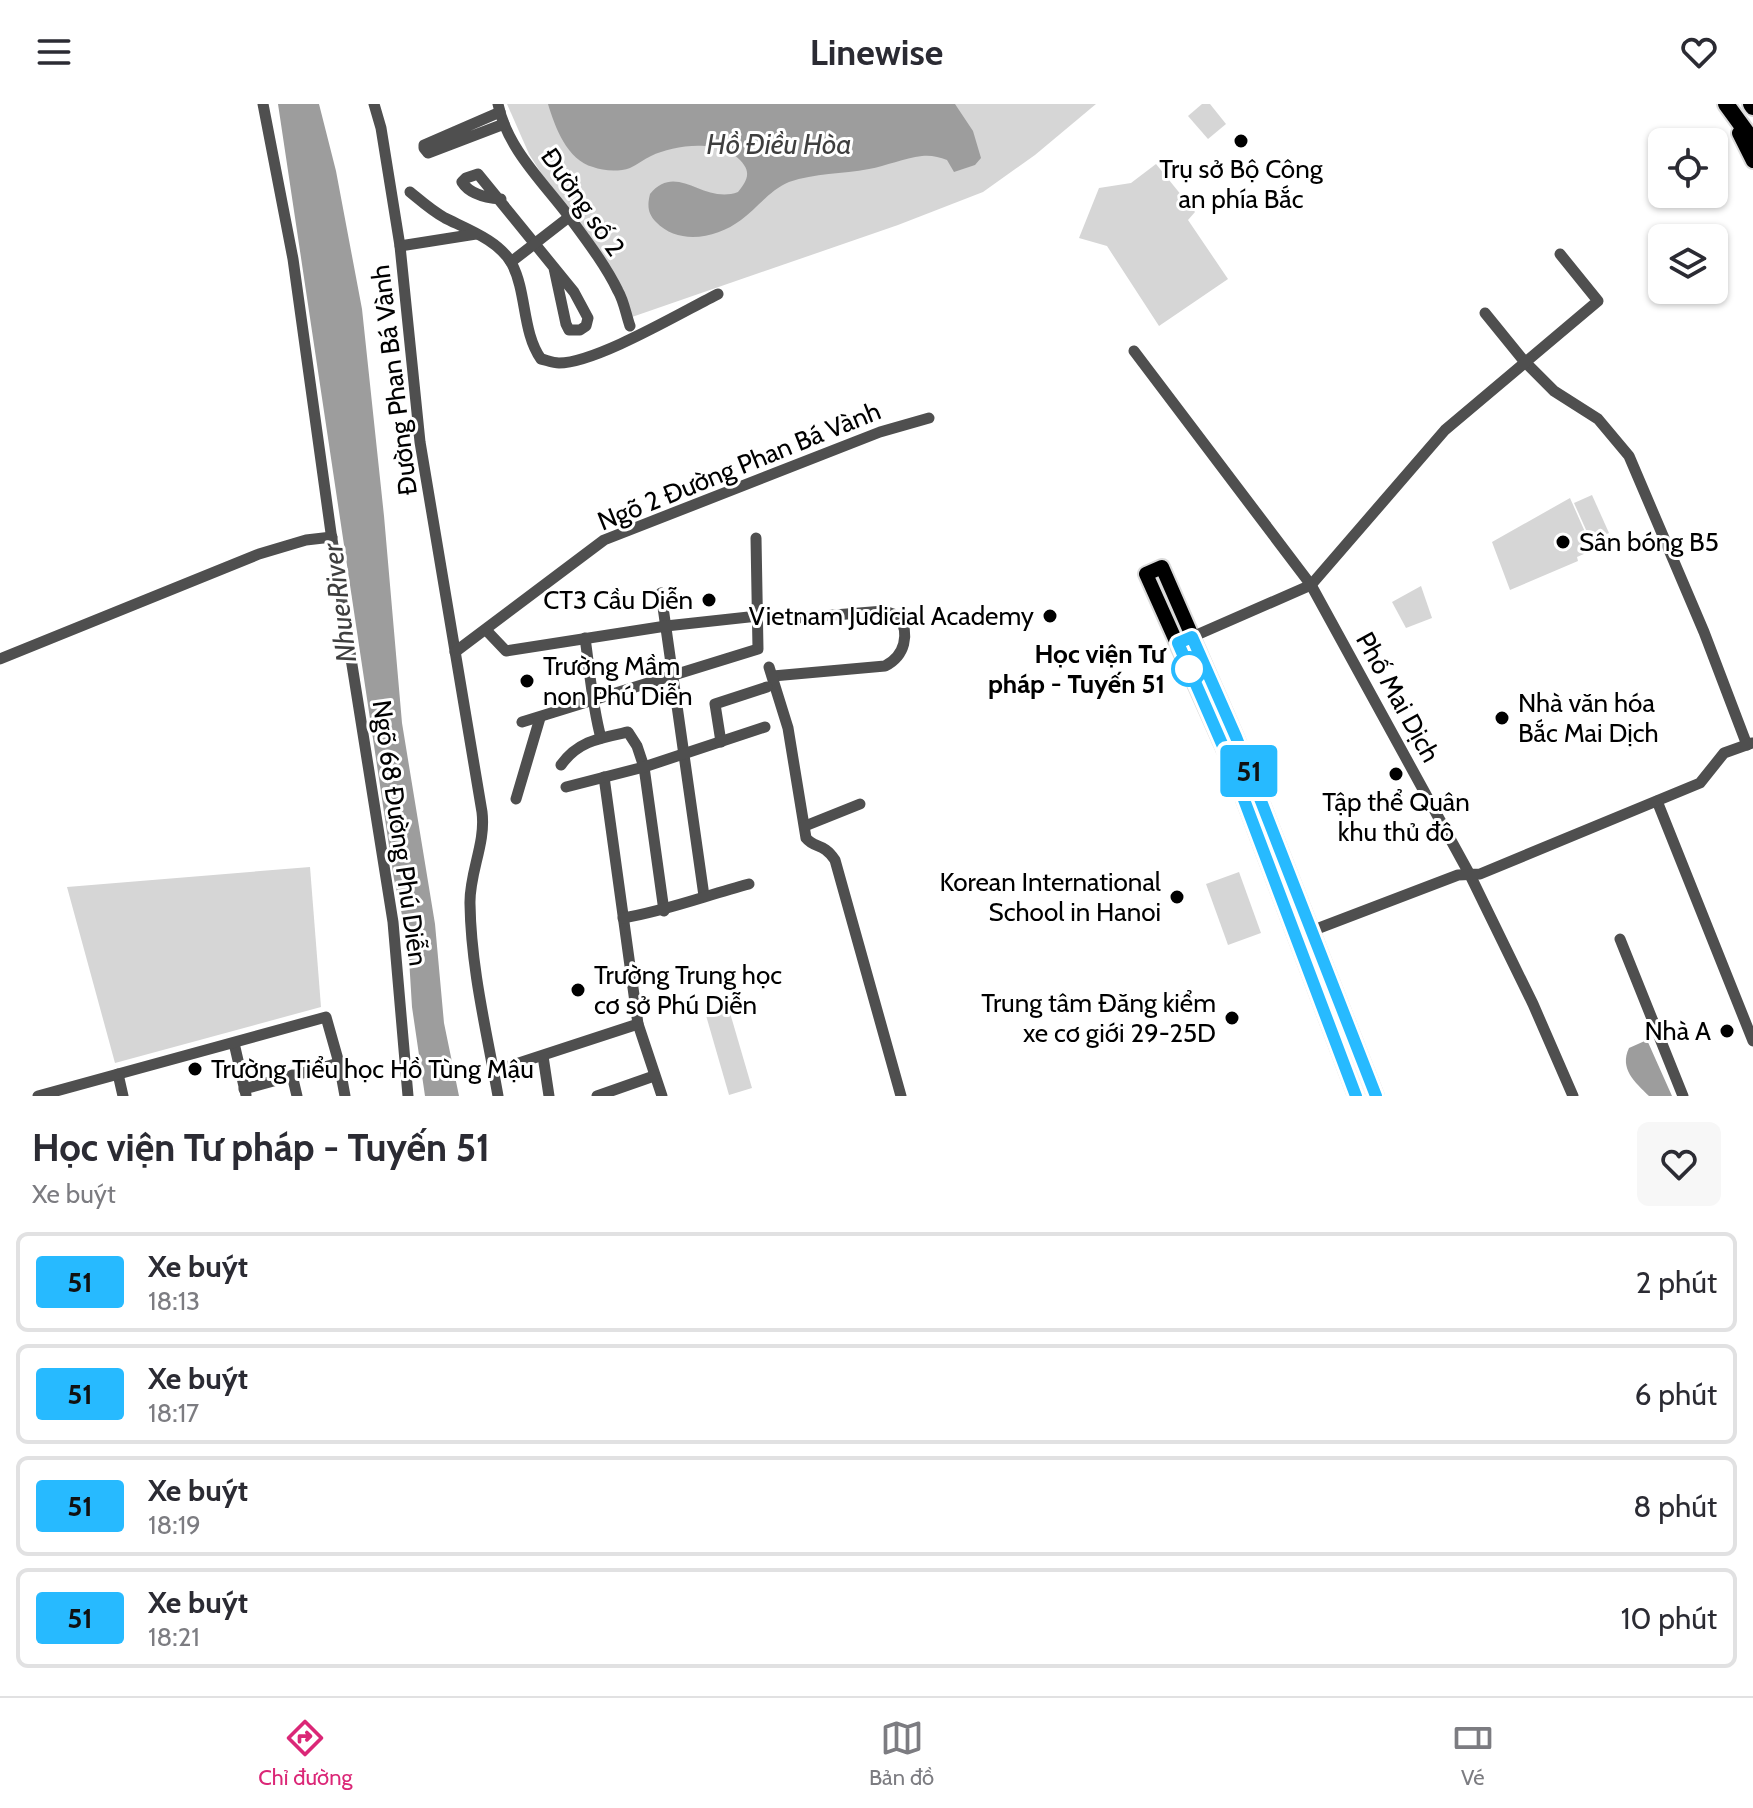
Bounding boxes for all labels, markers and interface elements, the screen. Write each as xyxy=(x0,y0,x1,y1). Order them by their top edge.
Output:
icon: menu xyxy=(32,30,76,74)
text: Linewise xyxy=(810,30,943,74)
icon: heart xyxy=(1677,30,1721,74)
water label: Hồ Điều Hòa xyxy=(706,127,852,161)
map controls xyxy=(1648,128,1728,304)
button: locate xyxy=(1648,128,1728,208)
marker: Trụ sở Bộ Công an phía Bắc xyxy=(1232,132,1250,150)
street label: Đường số 2 xyxy=(534,142,632,262)
place label: Trụ sở Bộ Công an phía Bắc xyxy=(1159,153,1324,215)
button: layers xyxy=(1648,224,1728,304)
street label: Đường Phan Bá Vành xyxy=(364,263,424,497)
street label: Ngõ 2 Đường Phan Bá Vành xyxy=(593,395,885,537)
place label: Sân bóng B5 xyxy=(1579,526,1719,558)
marker: Sân bóng B5 xyxy=(1554,533,1572,551)
water label: Nhue River xyxy=(315,540,363,664)
place label: CT3 Cầu Diễn xyxy=(543,584,693,616)
marker: CT3 Cầu Diễn xyxy=(700,591,718,609)
place label: Vietnam Judicial Academy xyxy=(749,600,1034,632)
marker: Vietnam Judicial Academy xyxy=(1041,607,1059,625)
street label: Phố Mai Dịch xyxy=(1349,626,1447,768)
place label: Học viện Tư pháp - Tuyến 51 xyxy=(988,638,1167,700)
place label: Trường Mầm non Phú Diễn xyxy=(543,650,693,712)
marker: Học viện Tư pháp - Tuyến 51 xyxy=(1172,652,1206,686)
marker: Trường Mầm non Phú Diễn xyxy=(518,672,536,690)
place label: Nhà văn hóa Bắc Mai Dịch xyxy=(1518,687,1659,749)
street label: Ngõ 68 Đường Phú Diễn xyxy=(366,698,434,968)
marker: Nhà văn hóa Bắc Mai Dịch xyxy=(1493,709,1511,727)
line badge: 51 xyxy=(1213,745,1285,797)
text: 51 xyxy=(1236,754,1262,788)
marker: Tập thể Quân khu thủ đô xyxy=(1387,765,1405,783)
place label: Tập thể Quân khu thủ đô xyxy=(1322,786,1470,848)
place label: Korean International School in Hanoi xyxy=(939,866,1161,928)
marker: Korean International School in Hanoi xyxy=(1168,888,1186,906)
place label: Trường Trung học cơ sở Phú Diễn xyxy=(594,959,782,1021)
marker: Trường Trung học cơ sở Phú Diễn xyxy=(569,981,587,999)
place label: Trung tâm Đăng kiểm xe cơ giới 29-25D xyxy=(981,987,1216,1049)
marker: Trung tâm Đăng kiểm xe cơ giới 29-25D xyxy=(1223,1009,1241,1027)
place label: Nhà A xyxy=(1644,1015,1711,1047)
marker: Nhà A xyxy=(1718,1022,1736,1040)
place label: Trường Tiểu học Hồ Tùng Mậu xyxy=(211,1053,534,1085)
marker: Trường Tiểu học Hồ Tùng Mậu xyxy=(186,1060,204,1078)
button: heart xyxy=(1637,1122,1721,1206)
text: Học viện Tư pháp - Tuyến 51 xyxy=(32,1124,490,1171)
text: Xe buýt xyxy=(32,1178,116,1210)
text: Xe buýt xyxy=(148,1248,248,1285)
text: 2 phút xyxy=(1636,1264,1717,1301)
text: 51 xyxy=(67,1265,93,1299)
text: 18:13 xyxy=(148,1285,200,1317)
text: Xe buýt xyxy=(148,1360,248,1397)
text: 6 phút xyxy=(1634,1376,1717,1413)
text: 51 xyxy=(67,1377,93,1411)
text: 18:17 xyxy=(148,1397,199,1429)
text: Xe buýt xyxy=(148,1472,248,1509)
text: 8 phút xyxy=(1633,1488,1717,1525)
text: 51 xyxy=(67,1489,93,1523)
text: 18:19 xyxy=(148,1509,201,1541)
text: Xe buýt xyxy=(148,1584,248,1621)
text: 10 phút xyxy=(1621,1600,1717,1637)
text: 51 xyxy=(67,1601,93,1635)
text: 18:21 xyxy=(148,1621,200,1653)
tab: Chỉ đường xyxy=(258,1716,352,1791)
tab: Bản đồ xyxy=(869,1716,934,1791)
tab: Vé xyxy=(1451,1716,1495,1791)

